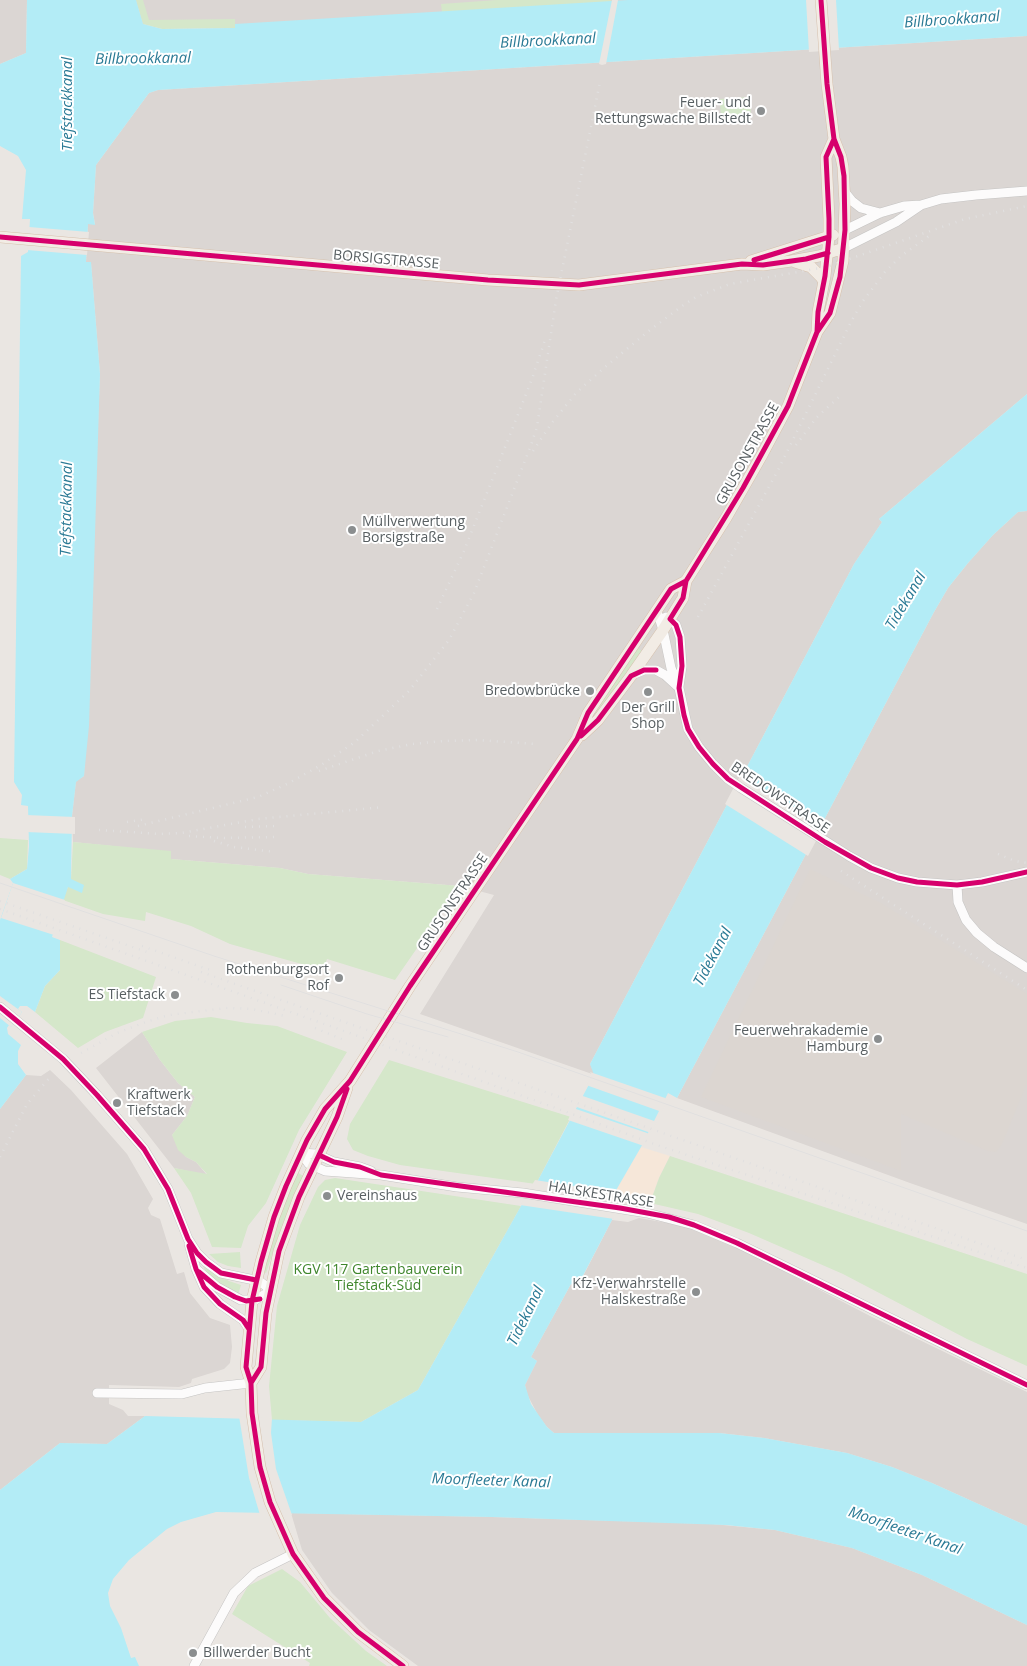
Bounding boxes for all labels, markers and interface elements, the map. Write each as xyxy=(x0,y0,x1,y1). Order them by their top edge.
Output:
water label: Billbrookkanal xyxy=(904,8,1000,32)
water label: Billbrookkanal xyxy=(500,30,596,52)
water label: Billbrookkanal xyxy=(95,49,191,69)
water label: Tiefstackkanal xyxy=(59,57,77,151)
place label: Feuer- und Rettungswache Billstedt xyxy=(595,95,751,128)
marker: Feuer- und Rettungswache Billstedt xyxy=(755,105,767,117)
street label: BORSIGSTRASSE xyxy=(332,247,440,273)
street label: GRUSONSTRASSE xyxy=(713,400,783,508)
water label: Tiefstackkanal xyxy=(57,462,77,556)
place label: Müllverwertung Borsigstraße xyxy=(362,514,465,546)
marker: Müllverwertung Borsigstraße xyxy=(346,524,358,536)
water label: Tidekanal xyxy=(882,569,930,633)
place label: Bredowbrücke xyxy=(485,683,580,699)
marker: Bredowbrücke xyxy=(584,685,596,697)
marker: Der Grill Shop xyxy=(642,686,654,698)
place label: Der Grill Shop xyxy=(621,700,675,732)
street label: BREDOWSTRASSE xyxy=(727,759,833,837)
street label: GRUSONSTRASSE xyxy=(414,851,492,955)
water label: Tidekanal xyxy=(690,924,736,990)
place label: Rothenburgsort Rof xyxy=(226,962,329,994)
marker: Rothenburgsort Rof xyxy=(333,972,345,984)
place label: ES Tiefstack xyxy=(89,987,165,1003)
marker: ES Tiefstack xyxy=(169,989,181,1001)
place label: Feuerwehrakademie Hamburg xyxy=(734,1023,868,1056)
marker: Feuerwehrakademie Hamburg xyxy=(872,1033,884,1045)
place label: Kraftwerk Tiefstack xyxy=(127,1087,191,1120)
marker: Kraftwerk Tiefstack xyxy=(111,1097,123,1109)
street label: HALSKESTRASSE xyxy=(547,1178,655,1212)
place label: Vereinshaus xyxy=(337,1188,417,1204)
marker: Vereinshaus xyxy=(321,1190,333,1202)
park label: KGV 117 Gartenbauverein Tiefstack-Süd xyxy=(294,1262,462,1294)
place label: Kfz-Verwahrstelle Halskestraße xyxy=(572,1276,686,1308)
water label: Tidekanal xyxy=(504,1283,548,1349)
marker: Kfz-Verwahrstelle Halskestraße xyxy=(690,1286,702,1298)
water label: Moorfleeter Kanal xyxy=(431,1470,551,1492)
water label: Moorfleeter Kanal xyxy=(846,1503,964,1559)
place label: Billwerder Bucht xyxy=(203,1645,311,1661)
marker: Billwerder Bucht xyxy=(187,1647,199,1659)

